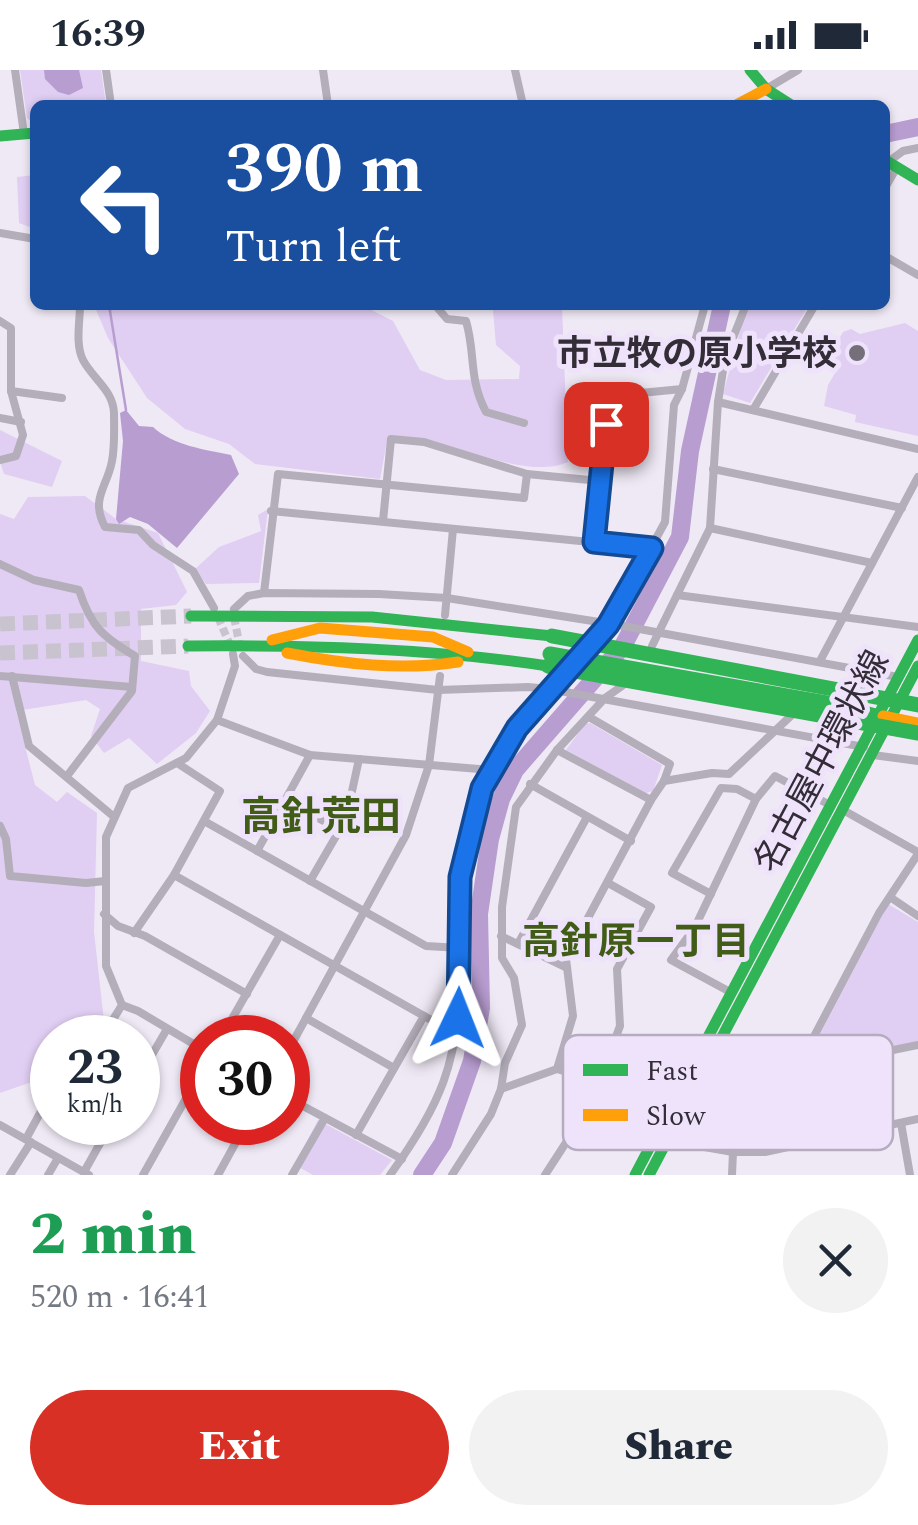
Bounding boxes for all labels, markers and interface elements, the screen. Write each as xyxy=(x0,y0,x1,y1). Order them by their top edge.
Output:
text: 16:39 xyxy=(50,6,145,64)
text: 390 m xyxy=(225,117,423,223)
icon: left xyxy=(60,140,190,270)
text: Turn left xyxy=(225,213,402,282)
place label: 市立牧の原小学校 xyxy=(557,328,837,381)
marker: 市立牧の原小学校 xyxy=(846,342,868,364)
pin xyxy=(564,382,649,467)
icon: arrive xyxy=(579,397,634,452)
street label: 名古屋中環状線 xyxy=(741,641,903,882)
district label: 高針荒田 xyxy=(241,788,401,849)
district label: 高針原一丁目 xyxy=(522,914,750,972)
position arrow xyxy=(406,966,510,1070)
speed limit sign: 30 xyxy=(180,1015,310,1145)
text: 23 xyxy=(67,1030,123,1106)
legend xyxy=(563,1035,893,1150)
text: Fast xyxy=(646,1050,698,1093)
text: km/h xyxy=(67,1086,123,1124)
text: Slow xyxy=(646,1095,706,1138)
text: 2 min xyxy=(30,1189,196,1281)
button: close xyxy=(783,1208,888,1313)
text: 520 m · 16:41 xyxy=(30,1273,210,1322)
button: Exit xyxy=(30,1390,449,1505)
button: Share xyxy=(469,1390,888,1505)

